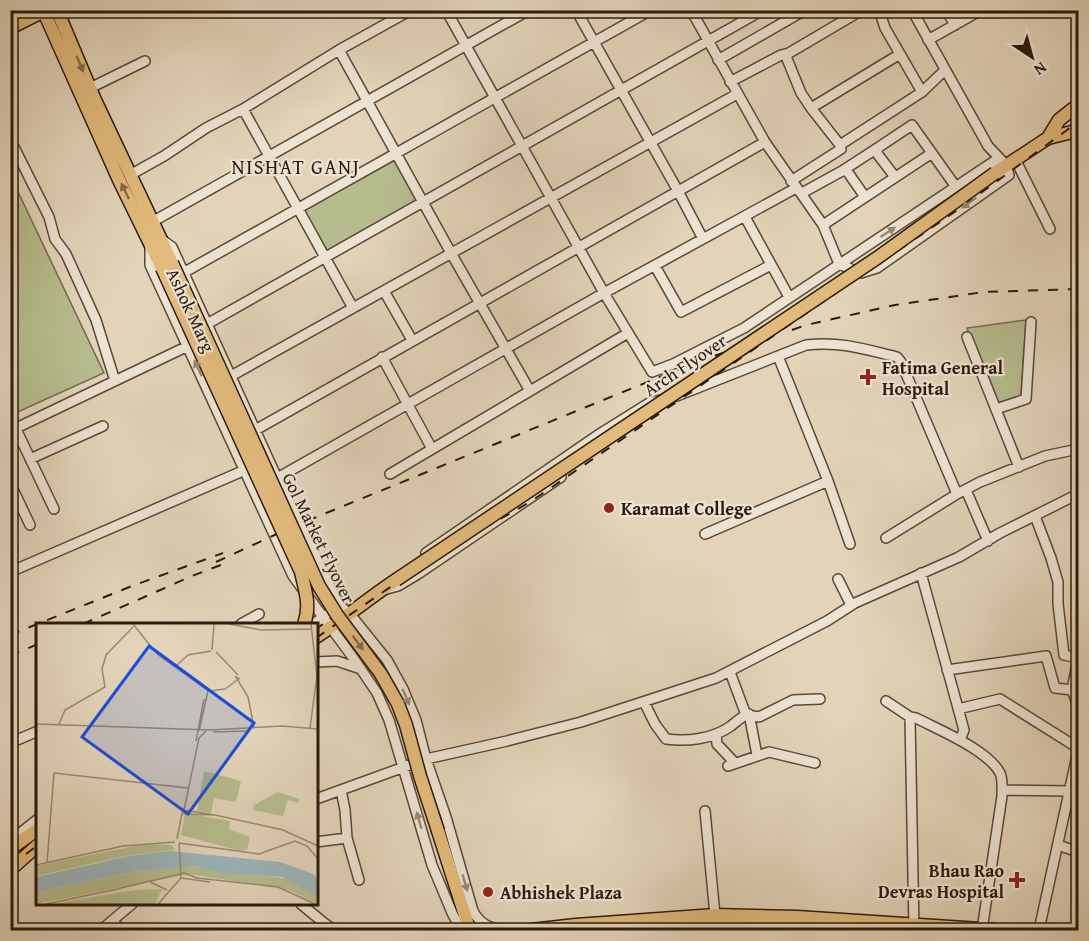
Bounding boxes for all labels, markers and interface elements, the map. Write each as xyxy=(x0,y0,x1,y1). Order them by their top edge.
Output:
north arrow xyxy=(1002,27,1062,87)
one-way arrow xyxy=(75,56,85,74)
text: N xyxy=(1029,56,1052,82)
district label: NISHAT GANJ xyxy=(232,152,360,181)
one-way arrow xyxy=(120,182,129,199)
one-way arrow xyxy=(961,197,977,208)
one-way arrow xyxy=(879,226,896,237)
street label: Ashok Marg xyxy=(160,263,222,357)
street label: Arch Flyover xyxy=(638,327,733,403)
place label: Fatima General Hospital xyxy=(882,354,1003,402)
one-way arrow xyxy=(193,358,203,376)
marker: Fatima General Hospital xyxy=(859,368,877,386)
street label: Gol Market Flyover xyxy=(276,468,363,609)
place label: Karamat College xyxy=(621,495,753,522)
marker: Karamat College xyxy=(602,501,616,515)
inset map xyxy=(36,623,318,905)
one-way arrow xyxy=(352,635,364,651)
one-way arrow xyxy=(402,688,411,706)
one-way arrow xyxy=(414,811,423,829)
place label: Bhau Rao Devras Hospital xyxy=(878,857,1004,905)
marker: Bhau Rao Devras Hospital xyxy=(1008,871,1026,889)
one-way arrow xyxy=(461,874,470,892)
place label: Abhishek Plaza xyxy=(500,879,623,906)
marker: Abhishek Plaza xyxy=(481,885,495,899)

